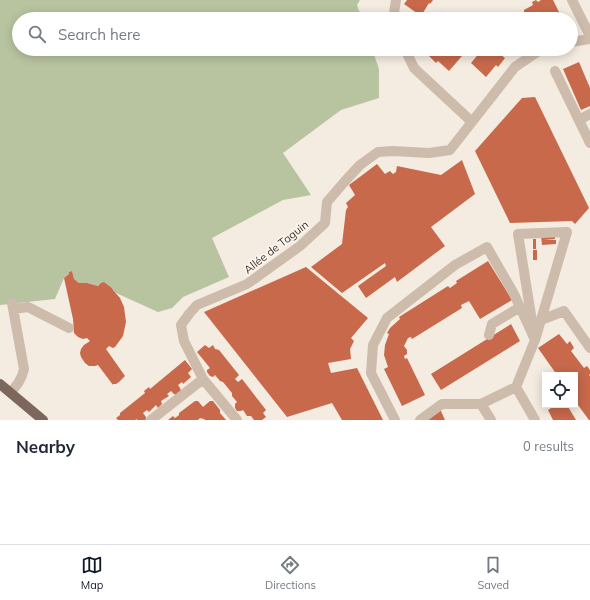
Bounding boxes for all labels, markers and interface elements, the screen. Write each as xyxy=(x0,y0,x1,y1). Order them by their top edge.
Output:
search box xyxy=(12,12,578,56)
icon: search xyxy=(26,23,48,45)
text: Search here xyxy=(58,25,140,44)
street label: Allée de Taguin xyxy=(241,217,311,277)
map controls xyxy=(542,372,578,408)
button: locate xyxy=(542,372,578,408)
text: Nearby xyxy=(16,436,75,457)
text: 0 results xyxy=(523,438,574,454)
tab: Map xyxy=(81,554,103,592)
tab: Directions xyxy=(265,554,316,592)
tab: Saved xyxy=(477,554,509,592)

